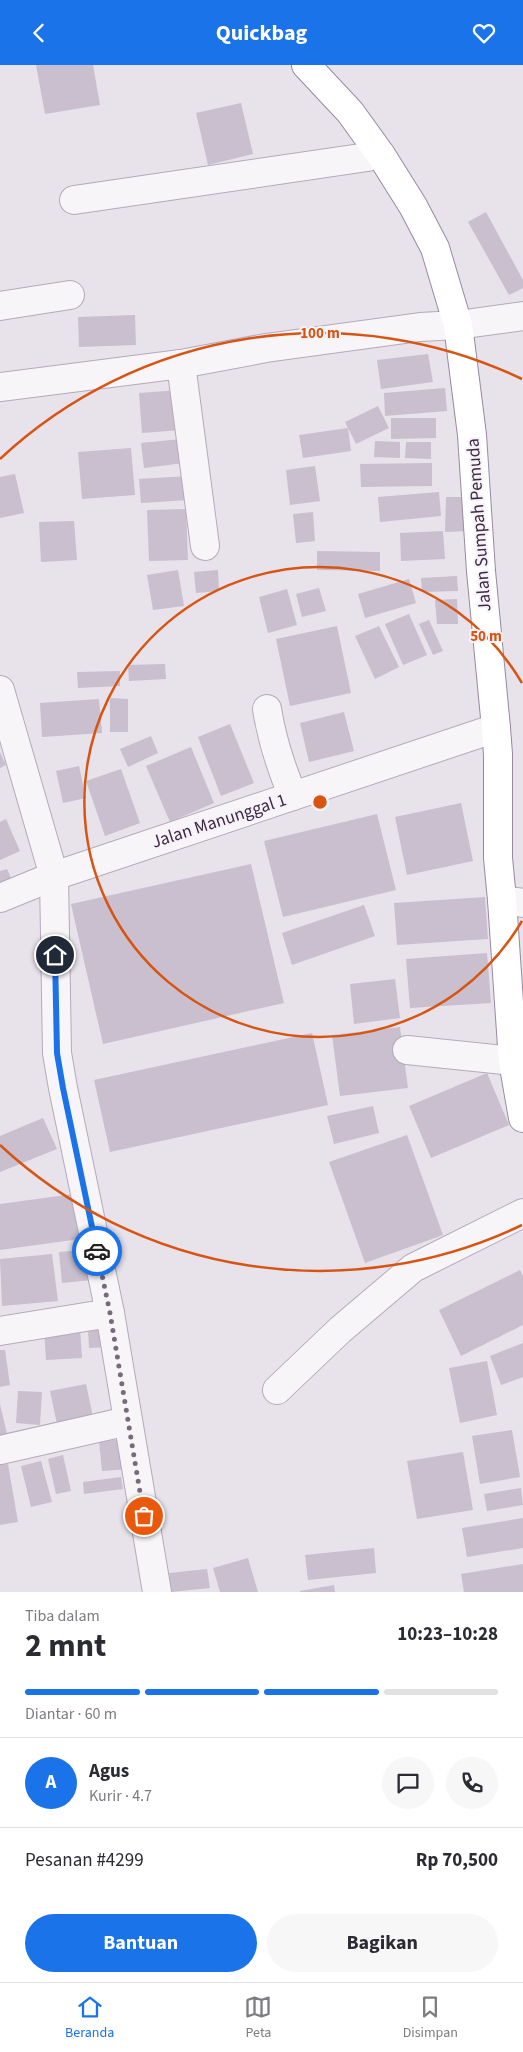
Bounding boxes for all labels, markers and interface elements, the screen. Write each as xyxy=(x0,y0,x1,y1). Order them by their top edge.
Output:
text: Quickbag xyxy=(216,17,307,49)
icon: back xyxy=(25,19,53,47)
icon: heart xyxy=(470,19,498,47)
text: 100 m xyxy=(300,323,340,344)
street label: Jalan Sumpah Pemuda xyxy=(460,437,498,613)
text: 50 m xyxy=(470,626,502,647)
street label: Jalan Manunggal 1 xyxy=(148,787,290,855)
centre of rings xyxy=(311,793,329,811)
pin xyxy=(34,934,76,976)
icon: home xyxy=(41,941,69,969)
courier xyxy=(72,1226,122,1276)
icon: car xyxy=(83,1237,111,1265)
pin xyxy=(123,1495,165,1537)
icon: bag xyxy=(130,1502,158,1530)
text: Tiba dalam xyxy=(25,1605,100,1627)
text: 10:23–10:28 xyxy=(397,1621,498,1648)
text: 2 mnt xyxy=(25,1623,106,1669)
text: Diantar · 60 m xyxy=(25,1703,117,1725)
button: chat xyxy=(382,1757,434,1809)
button: phone xyxy=(446,1757,498,1809)
text: Agus xyxy=(89,1758,129,1785)
text: A xyxy=(46,1769,56,1796)
text: Kurir · 4.7 xyxy=(89,1785,152,1807)
text: Pesanan #4299 xyxy=(25,1847,144,1874)
text: Rp 70,500 xyxy=(416,1847,498,1874)
button: Bantuan xyxy=(25,1914,257,1972)
button: Bagikan xyxy=(267,1914,498,1972)
tab: Beranda xyxy=(65,1993,114,2043)
tab: Peta xyxy=(244,1993,272,2043)
tab: Disimpan xyxy=(403,1993,458,2043)

